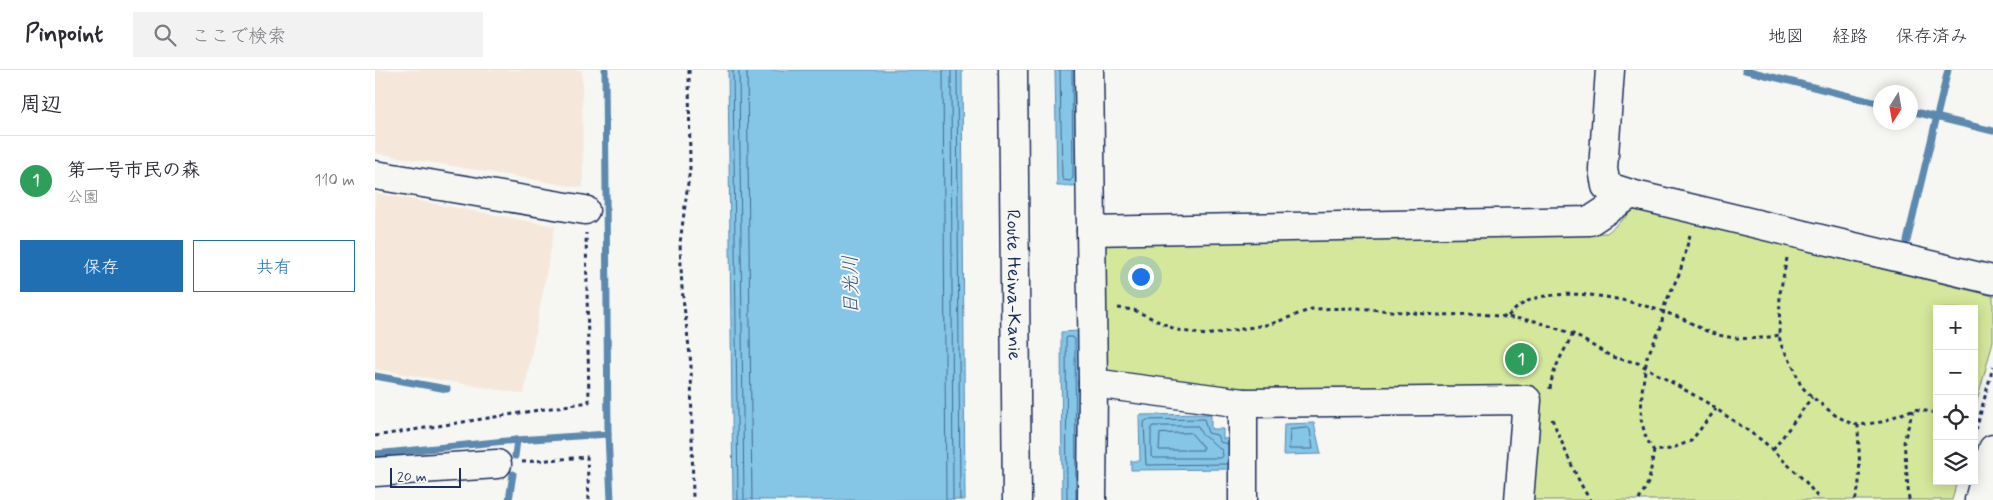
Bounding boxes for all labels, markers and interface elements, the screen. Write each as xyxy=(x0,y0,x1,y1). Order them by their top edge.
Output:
search box xyxy=(133,12,483,57)
text: Pinpoint xyxy=(25,19,103,50)
icon: search xyxy=(151,21,179,49)
text: ここで検索 xyxy=(191,24,286,49)
text: 地図 xyxy=(1768,25,1804,49)
text: 経路 xyxy=(1832,25,1868,49)
text: 保存済み xyxy=(1896,25,1968,49)
north arrow xyxy=(1873,85,1918,130)
text: 周辺 xyxy=(20,91,62,119)
text: 第一号市民の森 xyxy=(67,158,200,183)
text: 1 xyxy=(32,170,40,191)
text: 110 m xyxy=(314,170,355,191)
text: 公園 xyxy=(67,187,99,208)
street label: Route Heiwa-Kanie xyxy=(1000,209,1027,361)
button: 保存 xyxy=(20,240,183,292)
button: 共有 xyxy=(193,240,355,292)
water label: 日光川 xyxy=(837,255,866,315)
your location xyxy=(1128,264,1154,290)
map controls xyxy=(1933,305,1978,485)
button: + xyxy=(1933,305,1978,350)
pin: 1 xyxy=(1505,340,1537,378)
button: − xyxy=(1933,350,1978,395)
button: locate xyxy=(1933,395,1978,440)
button: layers xyxy=(1933,440,1978,485)
scale bar xyxy=(390,465,461,488)
text: 20 m xyxy=(397,468,427,486)

